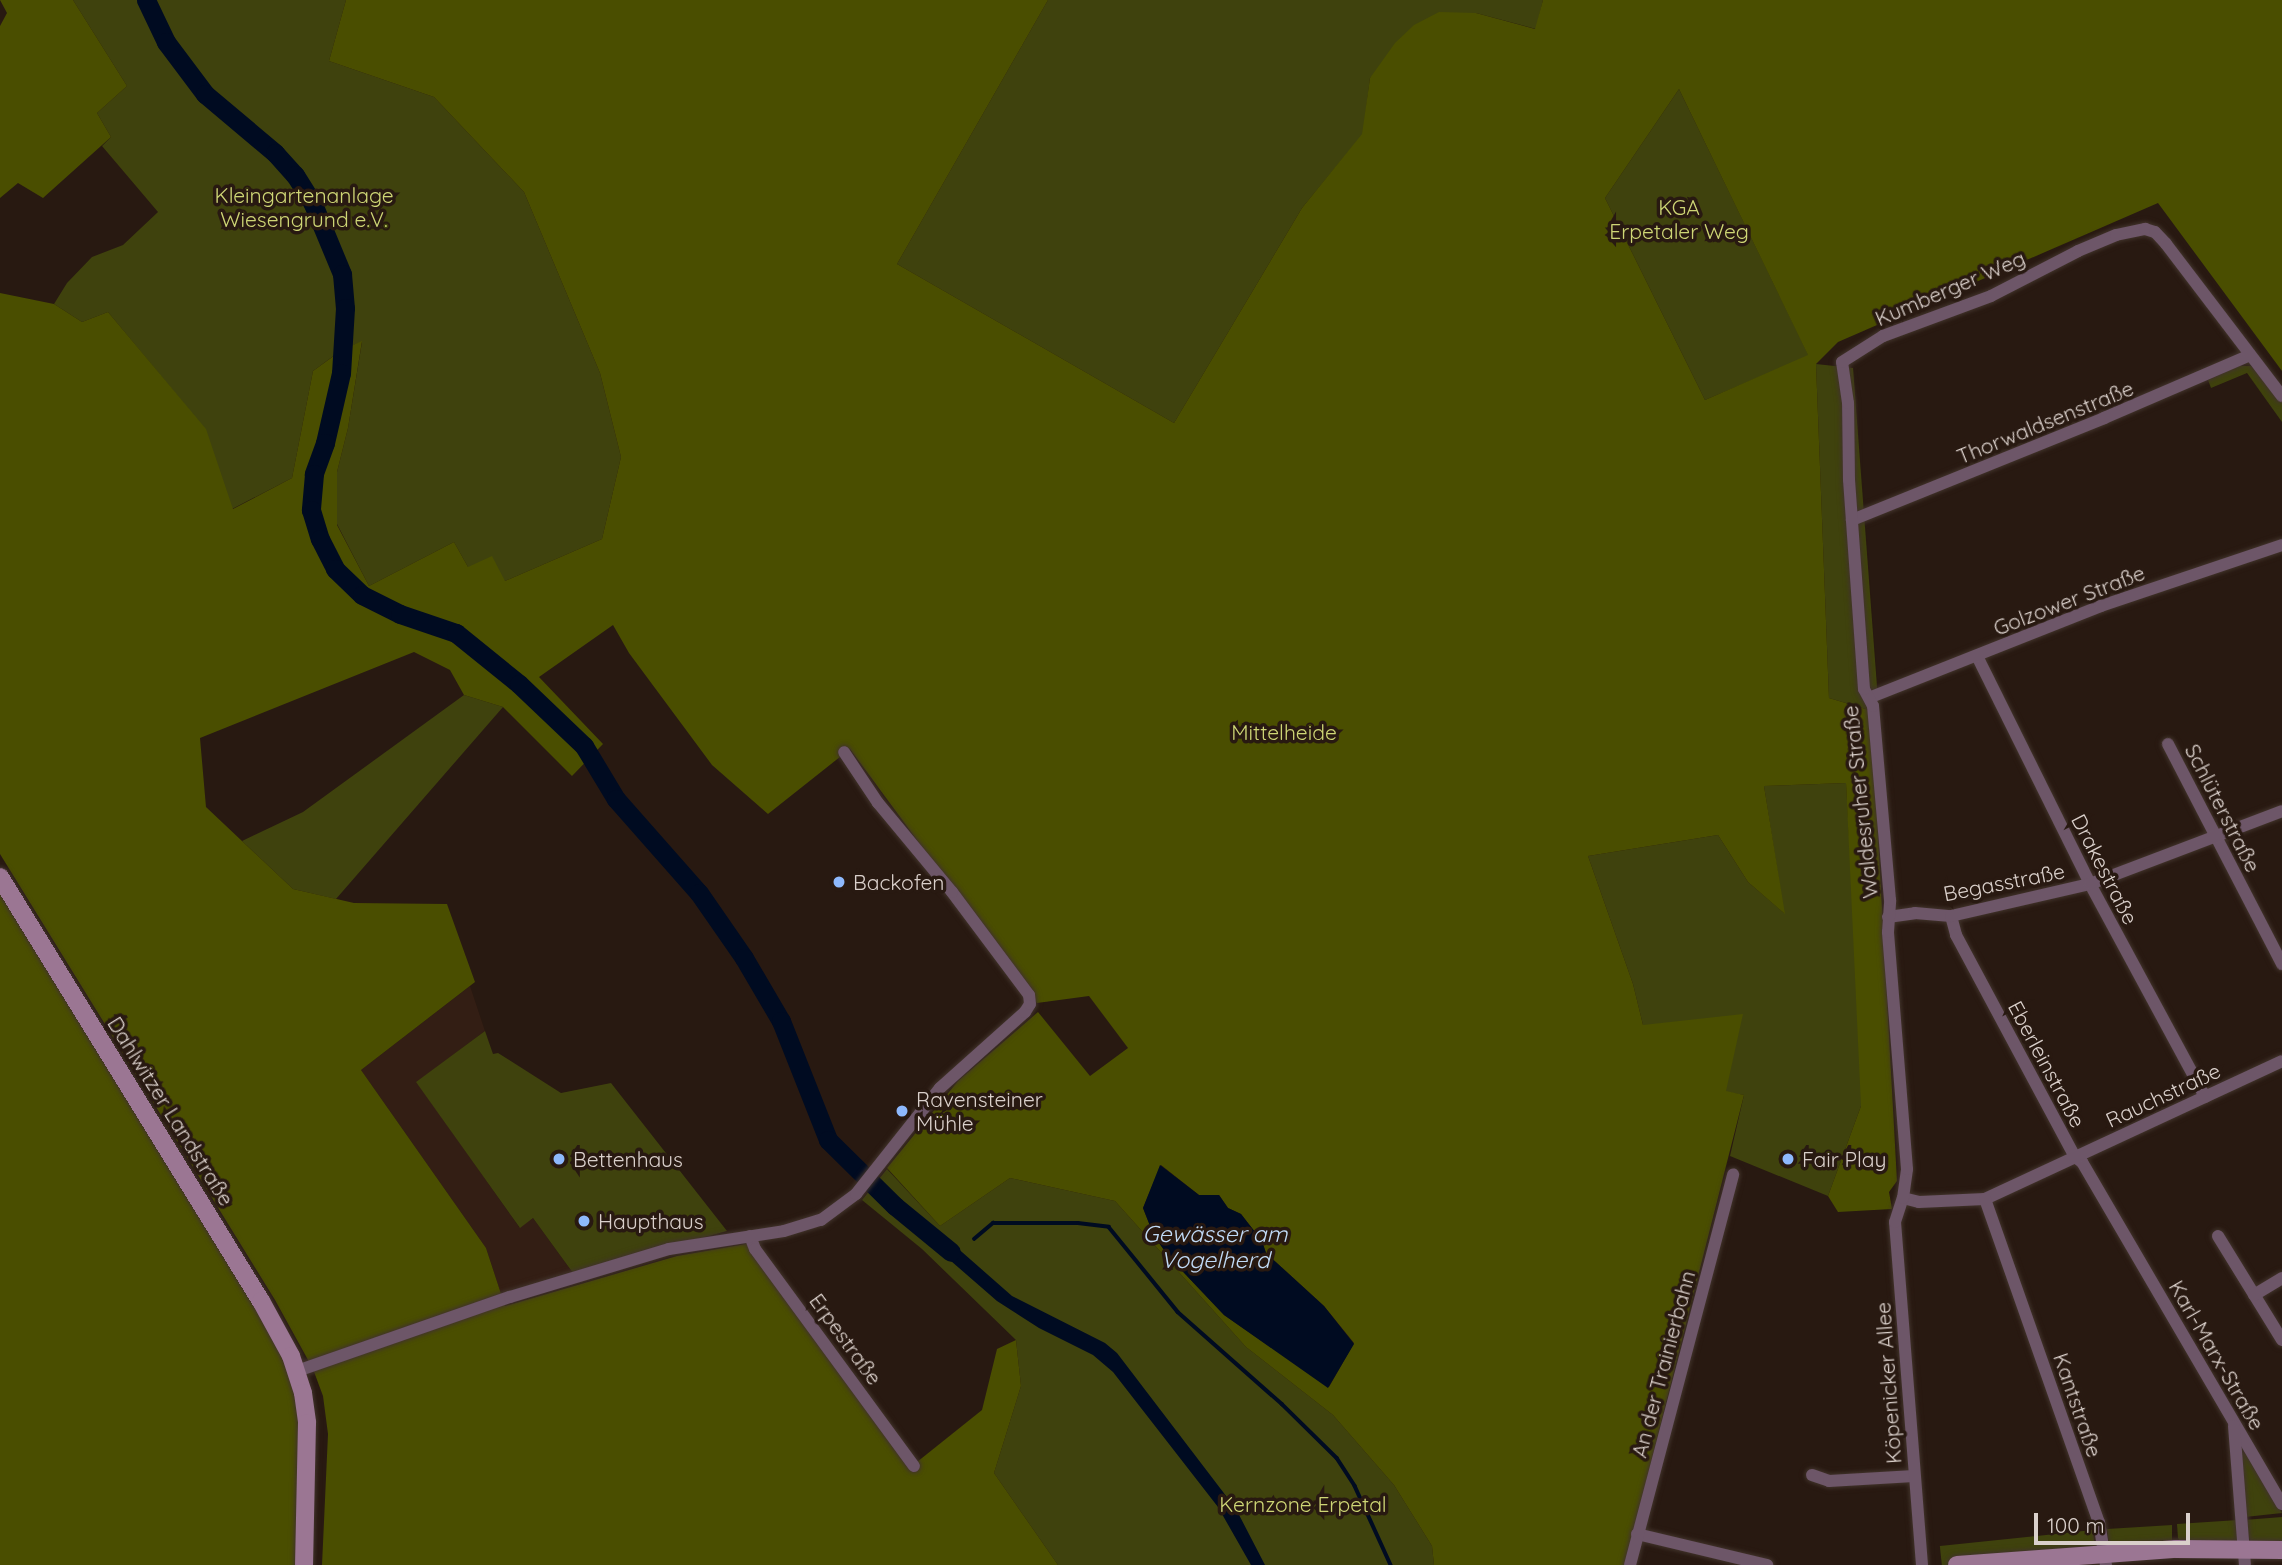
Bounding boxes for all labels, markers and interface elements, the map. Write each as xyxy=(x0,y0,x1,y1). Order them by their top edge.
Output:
park label: Kleingartenanlage Wiesengrund e.V. xyxy=(214,182,394,232)
park label: KGA Erpetaler Weg xyxy=(1609,194,1749,244)
street label: Kumberger Weg xyxy=(1871,245,2029,331)
street label: Thorwaldsenstraße xyxy=(1953,375,2137,469)
street label: Golzower Straße xyxy=(1990,560,2148,640)
street label: Waldesruher Straße xyxy=(1837,704,1883,900)
park label: Mittelheide xyxy=(1231,719,1337,745)
street label: Schlüterstraße xyxy=(2180,740,2266,876)
street label: Drakestraße xyxy=(2066,810,2144,928)
street label: Begasstraße xyxy=(1941,858,2067,906)
place label: Backofen xyxy=(853,869,945,895)
marker: Backofen xyxy=(831,874,847,890)
street label: Eberleinstraße xyxy=(2003,996,2091,1132)
street label: Dahlwitzer Landstraße xyxy=(103,1012,239,1210)
street label: Rauchstraße xyxy=(2102,1057,2224,1133)
place label: Ravensteiner Mühle xyxy=(916,1086,1043,1136)
marker: Ravensteiner Mühle xyxy=(894,1103,910,1119)
place label: Bettenhaus xyxy=(573,1146,683,1172)
place label: Fair Play xyxy=(1802,1146,1887,1172)
marker: Bettenhaus xyxy=(551,1151,567,1167)
marker: Fair Play xyxy=(1780,1151,1796,1167)
place label: Haupthaus xyxy=(598,1208,704,1234)
marker: Haupthaus xyxy=(576,1213,592,1229)
water label: Gewässer am Vogelherd xyxy=(1143,1220,1287,1274)
street label: An der Trainierbahn xyxy=(1626,1268,1700,1460)
street label: Karl-Marx-Straße xyxy=(2164,1276,2270,1434)
street label: Erpestraße xyxy=(804,1288,888,1390)
street label: Köpenicker Allee xyxy=(1870,1301,1906,1465)
street label: Kantstraße xyxy=(2048,1350,2108,1460)
park label: Kernzone Erpetal xyxy=(1219,1491,1387,1517)
scale bar xyxy=(2037,1498,2193,1542)
text: 100 m xyxy=(2047,1512,2105,1538)

